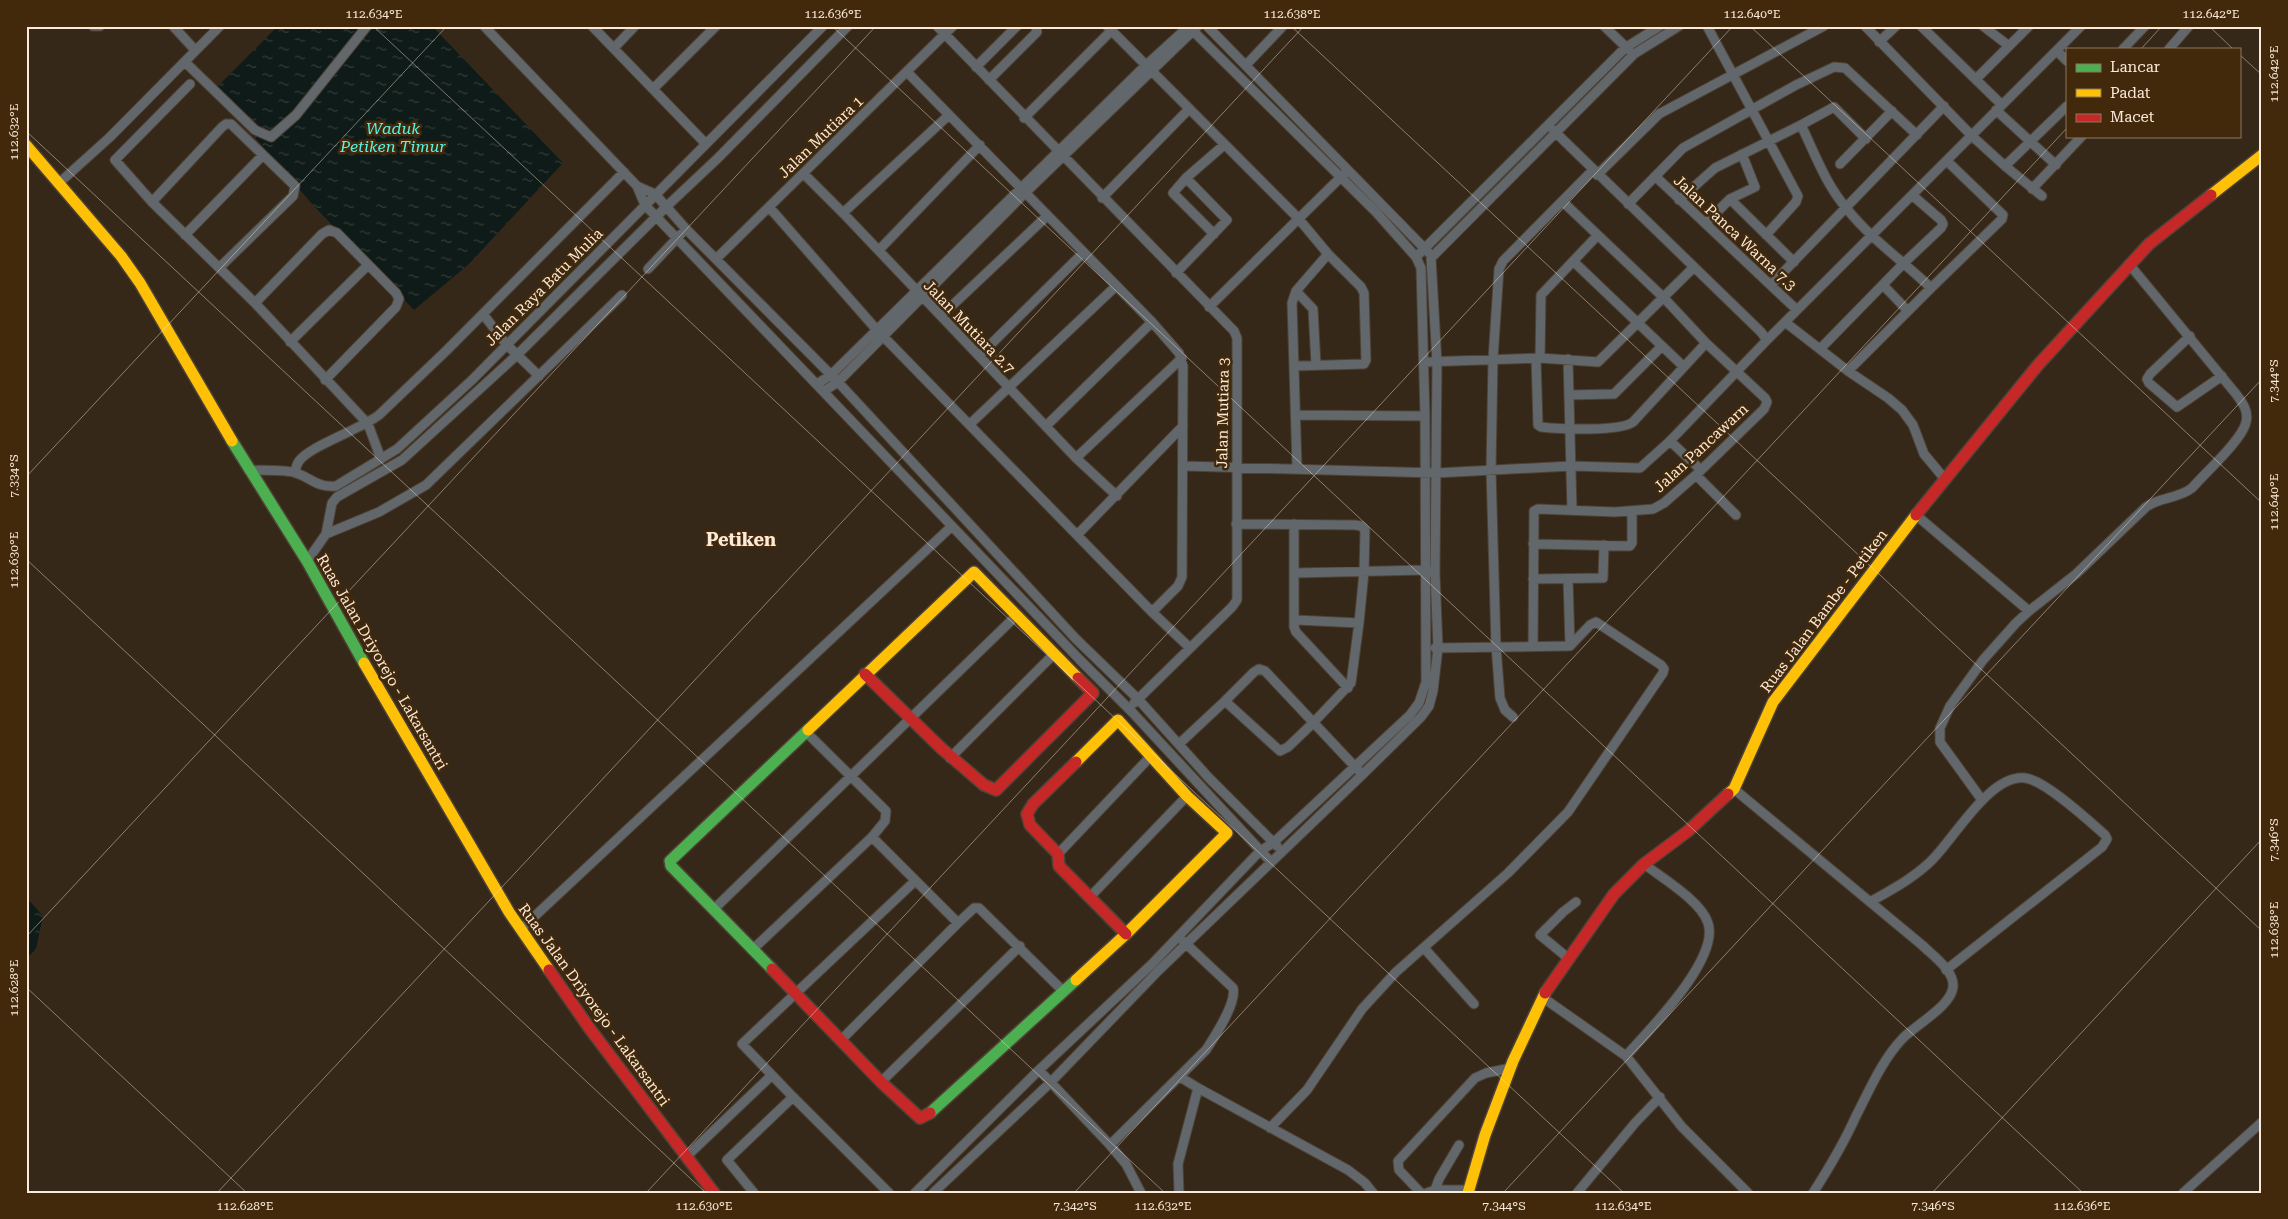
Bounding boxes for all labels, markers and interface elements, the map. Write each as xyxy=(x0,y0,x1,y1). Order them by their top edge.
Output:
text: 112.634°E xyxy=(346,7,402,21)
text: 112.636°E xyxy=(805,7,861,21)
text: 112.638°E xyxy=(1264,7,1320,21)
text: 112.640°E xyxy=(1724,7,1780,21)
text: 112.642°E xyxy=(2183,7,2239,21)
text: 112.642°E xyxy=(2267,46,2281,102)
legend xyxy=(2066,48,2240,138)
text: Lancar xyxy=(2110,58,2160,76)
text: Padat xyxy=(2110,84,2151,102)
street label: Jalan Mutiara 1 xyxy=(775,92,867,182)
text: 112.632°E xyxy=(7,104,21,160)
text: Macet xyxy=(2110,108,2155,126)
water label: Waduk Petiken Timur xyxy=(339,119,446,156)
street label: Jalan Panca Warna 7.3 xyxy=(1670,172,1800,294)
street label: Jalan Raya Batu Mulia xyxy=(481,224,607,350)
street label: Jalan Mutiara 2.7 xyxy=(920,276,1018,378)
street label: Jalan Mutiara 3 xyxy=(1213,357,1233,469)
text: 7.344°S xyxy=(2267,359,2281,403)
street label: Jalan Pancawarn xyxy=(1650,400,1752,496)
text: 7.334°S xyxy=(7,454,21,498)
text: 112.640°E xyxy=(2267,474,2281,530)
street label: Ruas Jalan Bambe - Petiken xyxy=(1757,526,1891,696)
district label: Petiken xyxy=(706,529,776,550)
text: 112.630°E xyxy=(7,532,21,588)
street label: Ruas Jalan Driyorejo - Lakarsantri xyxy=(313,551,451,773)
text: 7.346°S xyxy=(2267,818,2281,862)
street label: Ruas Jalan Driyorejo - Lakarsantri xyxy=(515,900,674,1110)
text: 112.638°E xyxy=(2267,902,2281,958)
text: 112.628°E xyxy=(7,960,21,1016)
text: 112.628°E xyxy=(217,1199,273,1213)
text: 112.630°E xyxy=(676,1199,732,1213)
text: 7.342°S xyxy=(1053,1199,1097,1213)
text: 112.632°E xyxy=(1135,1199,1191,1213)
text: 7.344°S xyxy=(1482,1199,1526,1213)
text: 112.634°E xyxy=(1595,1199,1651,1213)
text: 7.346°S xyxy=(1911,1199,1955,1213)
text: 112.636°E xyxy=(2054,1199,2110,1213)

